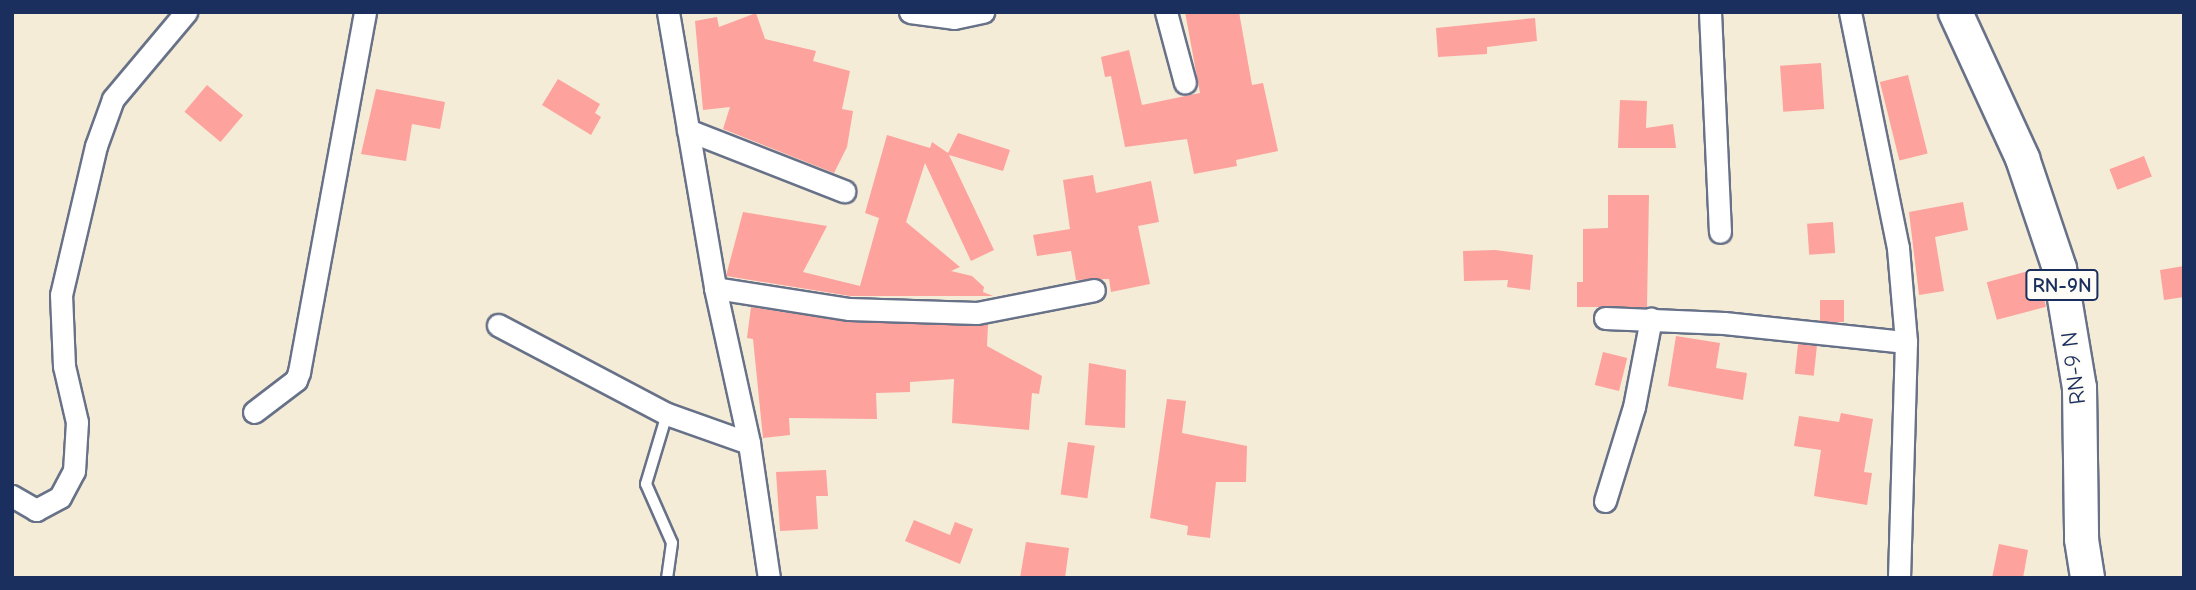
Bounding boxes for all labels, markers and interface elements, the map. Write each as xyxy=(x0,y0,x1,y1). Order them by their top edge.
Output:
road number: RN-9N xyxy=(2025,268,2099,302)
street label: RN-9 N xyxy=(2056,330,2092,406)

